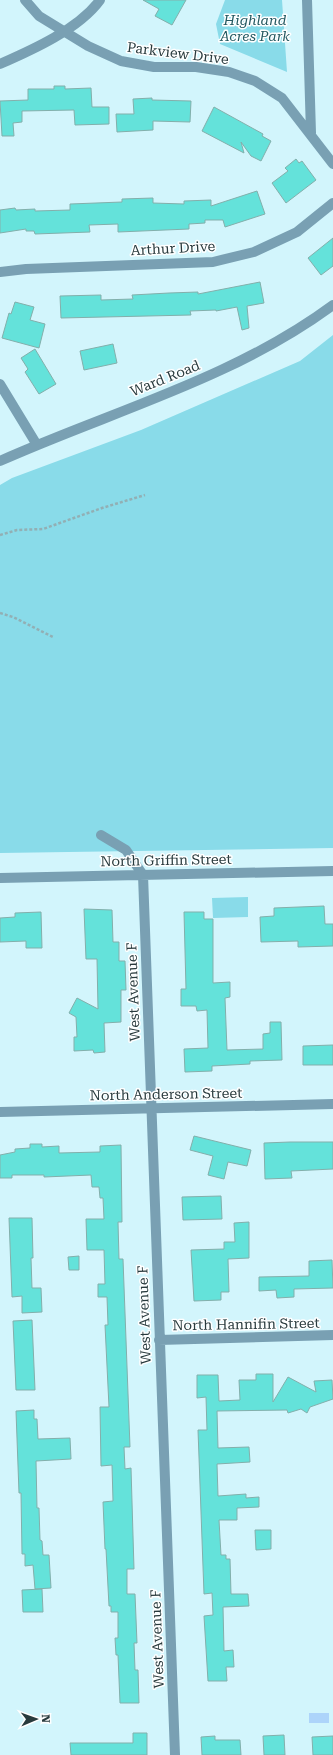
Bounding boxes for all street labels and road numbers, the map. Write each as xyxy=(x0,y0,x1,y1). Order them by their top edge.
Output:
street label: Parkview Drive xyxy=(126,39,230,67)
street label: Arthur Drive xyxy=(130,238,216,258)
street label: Ward Road xyxy=(128,357,202,399)
street label: North Griffin Street xyxy=(100,851,232,869)
street label: West Avenue F xyxy=(123,942,143,1042)
street label: North Anderson Street xyxy=(90,1085,242,1103)
street label: West Avenue F xyxy=(134,1265,154,1365)
street label: North Hannifin Street xyxy=(172,1315,320,1333)
street label: West Avenue F xyxy=(147,1589,167,1689)

